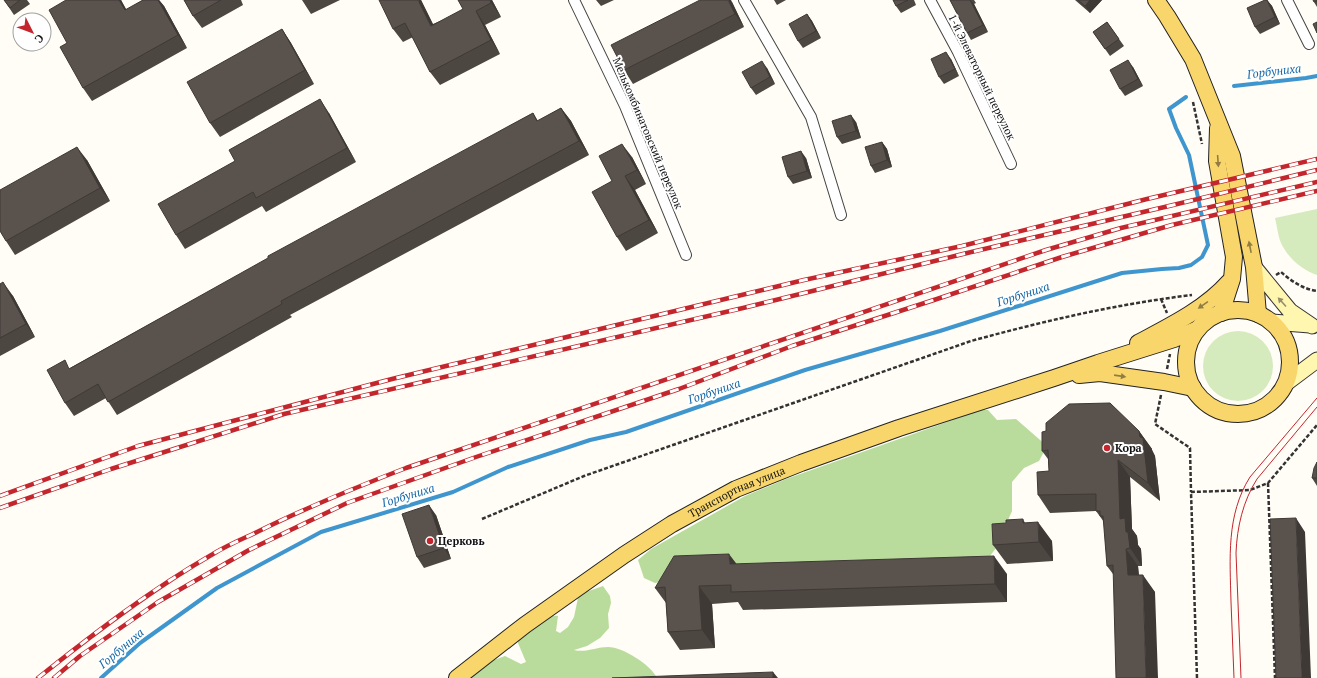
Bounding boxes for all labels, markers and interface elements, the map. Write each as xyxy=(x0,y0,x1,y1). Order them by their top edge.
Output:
north arrow xyxy=(12,12,52,52)
street label: 1-й Элеваторный переулок xyxy=(945,12,1019,142)
text: С xyxy=(32,31,47,46)
street label: Мелькомбинатовский переулок xyxy=(610,55,686,211)
water label: Горбуниха xyxy=(1245,60,1302,82)
one-way arrow xyxy=(1214,155,1221,167)
one-way arrow xyxy=(1247,241,1253,253)
water label: Горбуниха xyxy=(994,278,1051,310)
one-way arrow xyxy=(1277,296,1286,307)
one-way arrow xyxy=(1198,301,1208,309)
one-way arrow xyxy=(1114,373,1127,379)
water label: Горбуниха xyxy=(685,375,742,407)
place label: Кора xyxy=(1115,441,1142,455)
marker: Кора xyxy=(1102,443,1112,453)
street label: Транспортная улица xyxy=(686,463,788,521)
water label: Горбуниха xyxy=(379,480,436,510)
place label: Церковь xyxy=(438,534,485,548)
marker: Церковь xyxy=(425,536,435,546)
water label: Горбуниха xyxy=(95,625,147,672)

